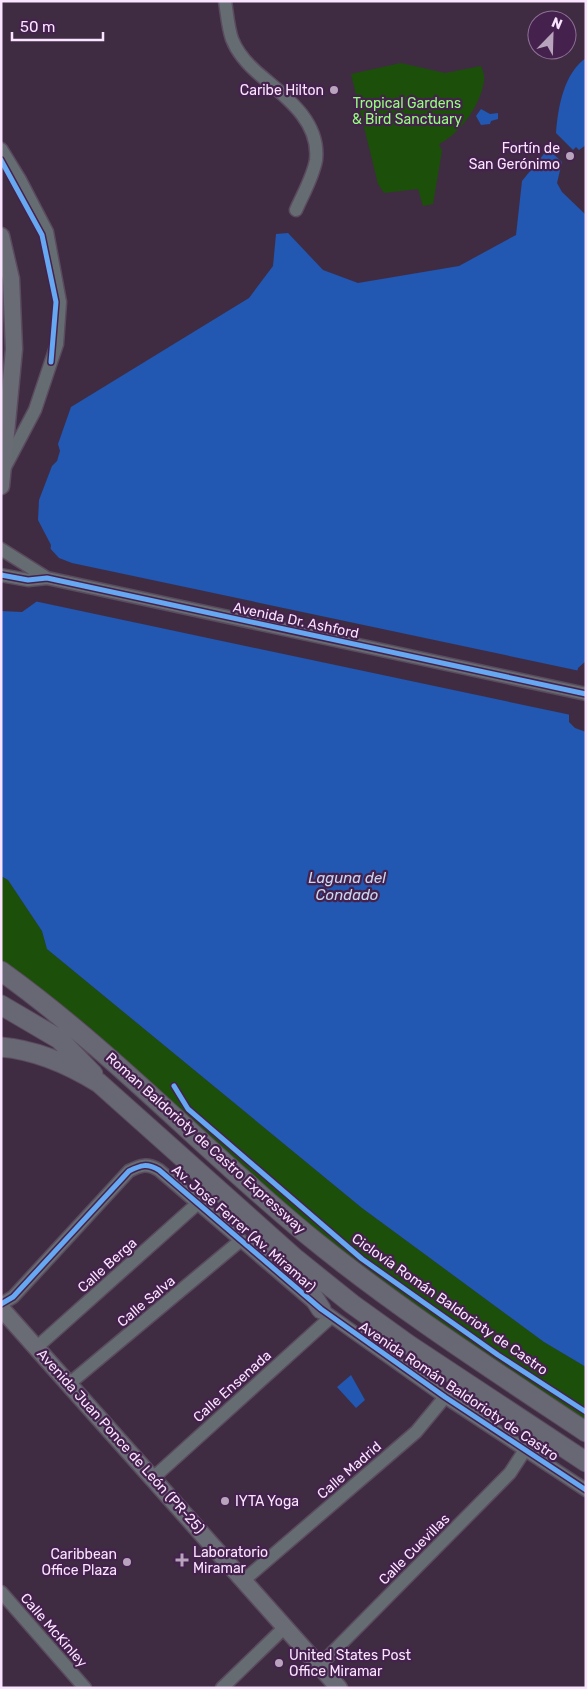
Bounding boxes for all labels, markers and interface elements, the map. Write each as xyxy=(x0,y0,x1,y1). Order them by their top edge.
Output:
scale bar xyxy=(12,10,104,42)
north arrow xyxy=(527,10,577,60)
text: N xyxy=(549,14,565,33)
text: 50 m xyxy=(20,18,55,36)
place label: Caribe Hilton xyxy=(240,82,324,99)
marker: Caribe Hilton xyxy=(328,84,340,96)
park label: Tropical Gardens & Bird Sanctuary xyxy=(352,95,462,128)
place label: Fortín de San Gerónimo xyxy=(469,140,560,173)
marker: Fortín de San Gerónimo xyxy=(564,150,576,162)
street label: Avenida Dr. Ashford xyxy=(231,599,360,642)
water label: Laguna del Condado xyxy=(308,869,386,904)
street label: Roman Baldorioty de Castro Expressway xyxy=(102,1049,309,1238)
street label: Av. José Ferrer (Av. Miramar) xyxy=(168,1161,319,1296)
street label: Ciclovía Román Baldorioty de Castro xyxy=(348,1230,551,1379)
street label: Calle Berga xyxy=(74,1234,140,1296)
street label: Calle Salva xyxy=(114,1272,179,1330)
street label: Avenida Román Baldorioty de Castro xyxy=(356,1318,562,1465)
street label: Avenida Juan Ponce de León (PR-25) xyxy=(33,1346,208,1537)
street label: Calle Ensenada xyxy=(190,1347,275,1426)
street label: Calle Madrid xyxy=(314,1438,385,1503)
place label: IYTA Yoga xyxy=(235,1493,299,1510)
marker: IYTA Yoga xyxy=(219,1495,231,1507)
street label: Calle Cuevillas xyxy=(375,1510,453,1588)
place label: Laboratorio Miramar xyxy=(193,1544,268,1577)
place label: Caribbean Office Plaza xyxy=(42,1546,117,1579)
marker: Laboratorio Miramar xyxy=(175,1553,189,1567)
marker: Caribbean Office Plaza xyxy=(121,1556,133,1568)
street label: Calle McKinley xyxy=(17,1590,91,1671)
place label: United States Post Office Miramar xyxy=(289,1647,412,1680)
marker: United States Post Office Miramar xyxy=(273,1657,285,1669)

